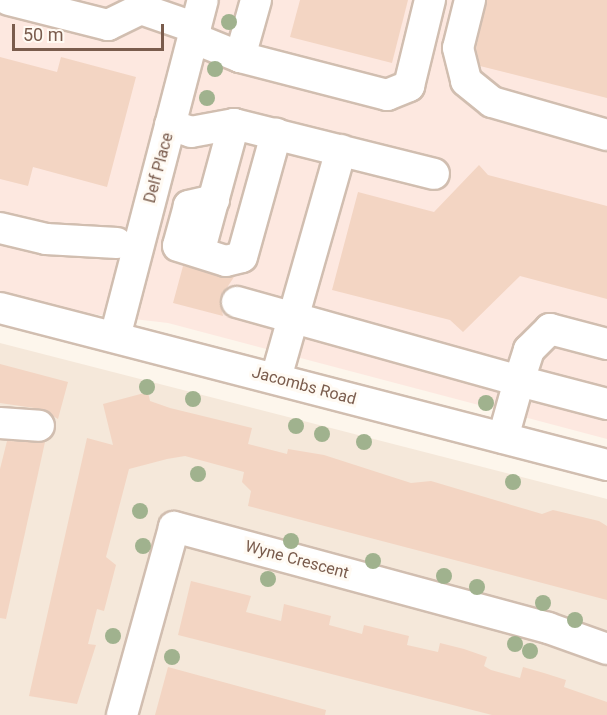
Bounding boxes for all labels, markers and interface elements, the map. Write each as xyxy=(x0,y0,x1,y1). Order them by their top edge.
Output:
scale bar xyxy=(15,12,166,50)
text: 50 m xyxy=(23,24,63,45)
street label: Delf Place xyxy=(140,131,178,205)
street label: Jacombs Road xyxy=(250,363,358,409)
street label: Wyne Crescent xyxy=(243,537,351,583)

